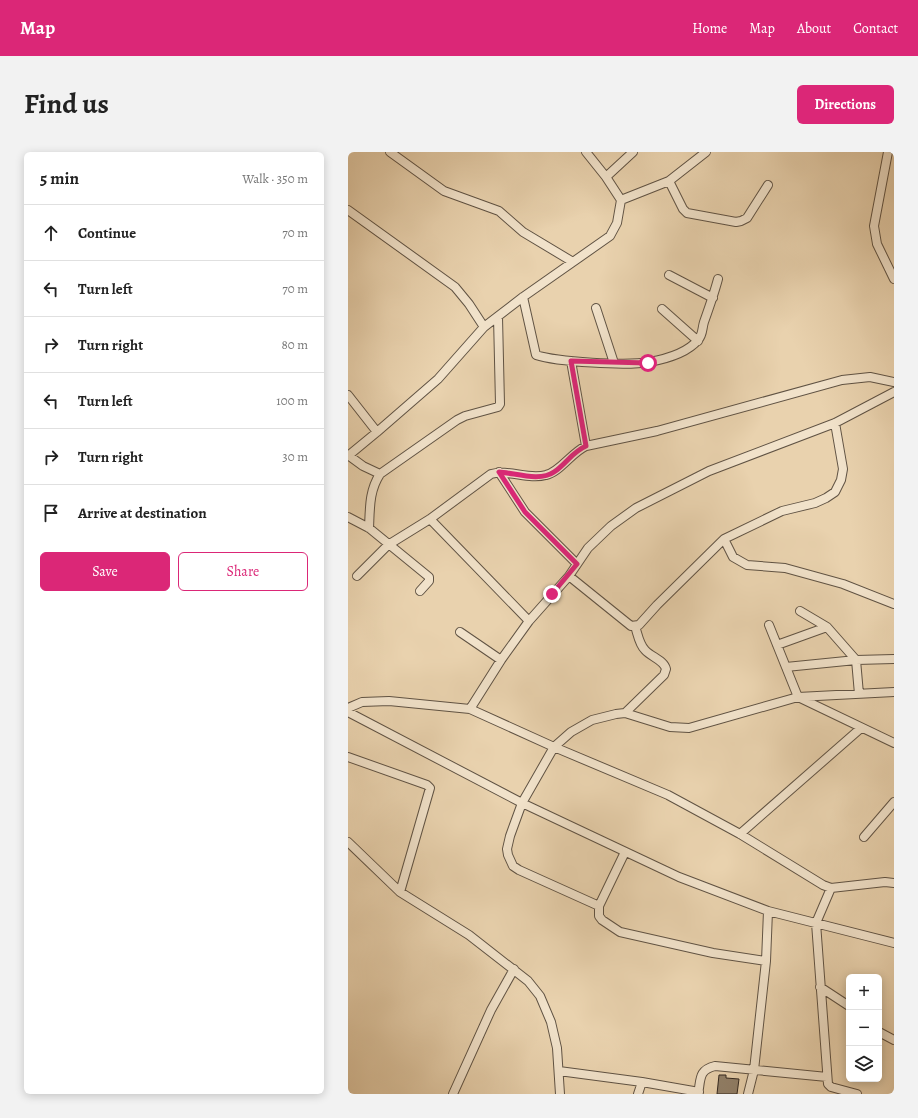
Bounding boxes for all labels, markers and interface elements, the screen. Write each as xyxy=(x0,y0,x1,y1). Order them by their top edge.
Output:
text: Map xyxy=(20,15,55,41)
text: Home xyxy=(692,19,727,38)
text: Map xyxy=(749,19,775,38)
text: About xyxy=(797,19,831,38)
text: Contact xyxy=(853,19,898,38)
text: Find us xyxy=(24,85,109,123)
button: Directions xyxy=(797,85,894,124)
text: 5 min xyxy=(40,167,79,190)
text: Walk · 350 m xyxy=(242,170,308,187)
icon: ahead xyxy=(40,222,62,244)
text: Continue xyxy=(78,223,136,243)
text: 70 m xyxy=(282,224,308,241)
icon: left xyxy=(40,278,62,300)
text: Turn left xyxy=(78,279,133,299)
text: 70 m xyxy=(282,280,308,297)
icon: right xyxy=(40,334,62,356)
text: Turn right xyxy=(78,335,143,355)
text: 80 m xyxy=(281,336,308,353)
route start xyxy=(639,354,657,372)
icon: left xyxy=(40,390,62,412)
text: Turn left xyxy=(78,391,133,411)
text: 100 m xyxy=(276,392,308,409)
icon: right xyxy=(40,446,62,468)
text: Turn right xyxy=(78,447,143,467)
text: 30 m xyxy=(282,448,308,465)
icon: arrive xyxy=(40,502,62,524)
text: Arrive at destination xyxy=(78,503,207,523)
button: Save xyxy=(40,552,170,591)
button: Share xyxy=(178,552,308,591)
route end xyxy=(543,585,561,603)
map controls xyxy=(846,974,882,1082)
button: + xyxy=(846,974,882,1010)
button: − xyxy=(846,1010,882,1046)
button: layers xyxy=(846,1046,882,1082)

